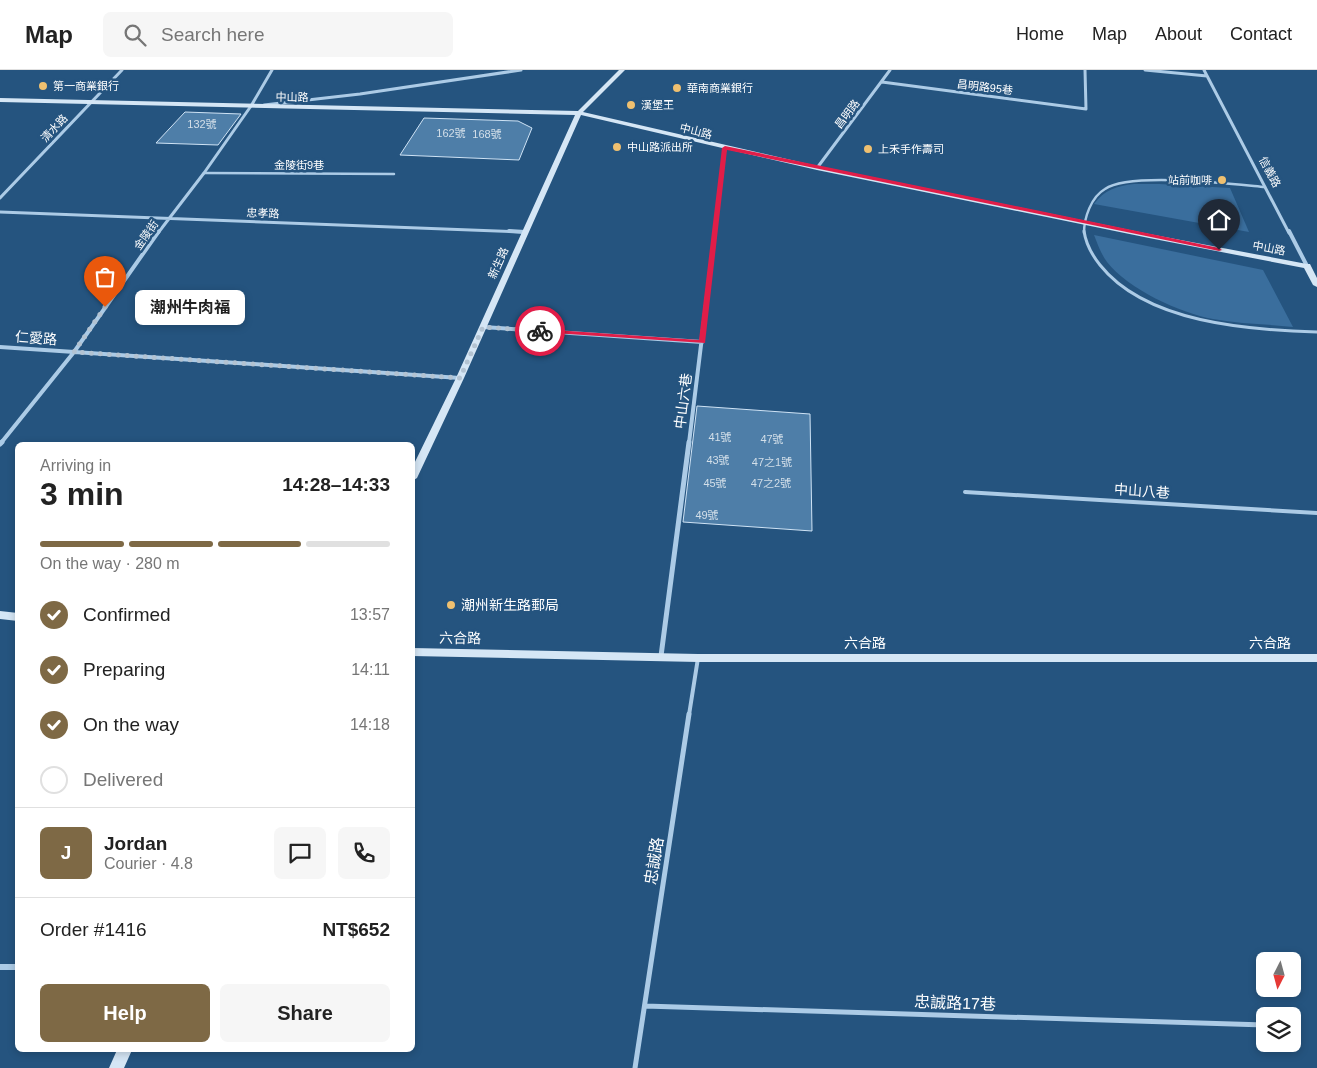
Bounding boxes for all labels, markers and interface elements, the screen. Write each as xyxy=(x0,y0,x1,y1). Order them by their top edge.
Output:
search box xyxy=(103,12,453,57)
text: Map xyxy=(25,21,73,48)
icon: search xyxy=(121,21,149,49)
text: Search here xyxy=(161,24,265,45)
text: Home xyxy=(1016,24,1064,44)
text: Map xyxy=(1092,24,1127,44)
text: About xyxy=(1155,24,1202,44)
text: Contact xyxy=(1230,24,1292,44)
street label: 昌明路95巷 xyxy=(956,78,1014,96)
marker: 第一商業銀行 xyxy=(37,80,49,92)
place label: 第一商業銀行 xyxy=(53,80,119,92)
marker: 華南商業銀行 xyxy=(671,82,683,94)
place label: 華南商業銀行 xyxy=(687,82,753,94)
street label: 中山路 xyxy=(275,91,309,103)
street label: 昌明路 xyxy=(832,97,862,131)
marker: 漢堡王 xyxy=(625,99,637,111)
place label: 漢堡王 xyxy=(641,99,674,111)
street label: 清水路 xyxy=(38,112,70,144)
house number: 132號 xyxy=(187,118,217,130)
street label: 中山路 xyxy=(679,121,713,141)
house number: 162號 xyxy=(436,127,466,139)
house number: 168號 xyxy=(472,128,502,140)
marker: 中山路派出所 xyxy=(611,141,623,153)
place label: 中山路派出所 xyxy=(627,141,693,153)
marker: 上禾手作壽司 xyxy=(862,143,874,155)
place label: 上禾手作壽司 xyxy=(878,143,944,155)
street label: 信義路 xyxy=(1257,155,1283,189)
street label: 金陵街9巷 xyxy=(274,159,324,171)
place label: 站前咖啡 xyxy=(1168,174,1212,186)
marker: 站前咖啡 xyxy=(1216,174,1228,186)
pin xyxy=(1198,199,1240,250)
street label: 忠孝路 xyxy=(246,206,280,220)
icon: home xyxy=(1205,206,1233,234)
street label: 金陵街 xyxy=(132,218,160,252)
street label: 中山路 xyxy=(1252,239,1286,257)
street label: 新生路 xyxy=(486,245,510,281)
pin xyxy=(84,256,126,307)
icon: bag xyxy=(91,263,119,291)
callout: 潮州牛肉福 xyxy=(135,290,245,324)
text: 潮州牛肉福 xyxy=(150,299,230,316)
courier xyxy=(515,306,565,356)
icon: bike xyxy=(526,317,554,345)
street label: 仁愛路 xyxy=(14,329,58,347)
street label: 中山六巷 xyxy=(672,372,694,430)
house number: 41號 xyxy=(708,431,732,443)
house number: 47號 xyxy=(760,433,784,445)
house number: 43號 xyxy=(706,454,730,466)
house number: 47之1號 xyxy=(752,456,792,468)
text: Arriving in xyxy=(40,457,111,474)
text: 14:28–14:33 xyxy=(282,474,390,495)
text: 3 min xyxy=(40,476,124,512)
house number: 45號 xyxy=(703,477,727,489)
house number: 47之2號 xyxy=(751,477,791,489)
street label: 中山八巷 xyxy=(1114,481,1170,501)
house number: 49號 xyxy=(695,509,719,521)
text: On the way · 280 m xyxy=(40,555,180,572)
place label: 潮州新生路郵局 xyxy=(461,597,559,613)
marker: 潮州新生路郵局 xyxy=(445,599,457,611)
icon: check xyxy=(40,601,68,629)
text: Confirmed xyxy=(83,604,171,625)
text: 13:57 xyxy=(350,606,390,623)
street label: 六合路 xyxy=(439,630,481,646)
street label: 六合路 xyxy=(844,635,886,651)
street label: 六合路 xyxy=(1249,635,1291,651)
icon: check xyxy=(40,656,68,684)
text: Preparing xyxy=(83,659,165,680)
text: 14:11 xyxy=(351,661,390,678)
icon: check xyxy=(40,711,68,739)
text: On the way xyxy=(83,714,179,735)
text: 14:18 xyxy=(350,716,390,733)
text: Delivered xyxy=(83,769,163,790)
button: chat xyxy=(274,827,326,879)
button: phone xyxy=(338,827,390,879)
text: Jordan xyxy=(104,833,167,854)
street label: 忠誠路 xyxy=(642,836,666,886)
text: J xyxy=(61,842,71,863)
text: Courier · 4.8 xyxy=(104,855,193,872)
text: Order #1416 xyxy=(40,919,147,940)
text: NT$652 xyxy=(322,919,390,940)
north arrow xyxy=(1256,952,1301,998)
map controls xyxy=(1256,952,1301,1052)
button: Help xyxy=(40,984,210,1042)
button: Share xyxy=(220,984,390,1042)
street label: 忠誠路17巷 xyxy=(914,993,996,1013)
button: layers xyxy=(1256,1007,1301,1052)

